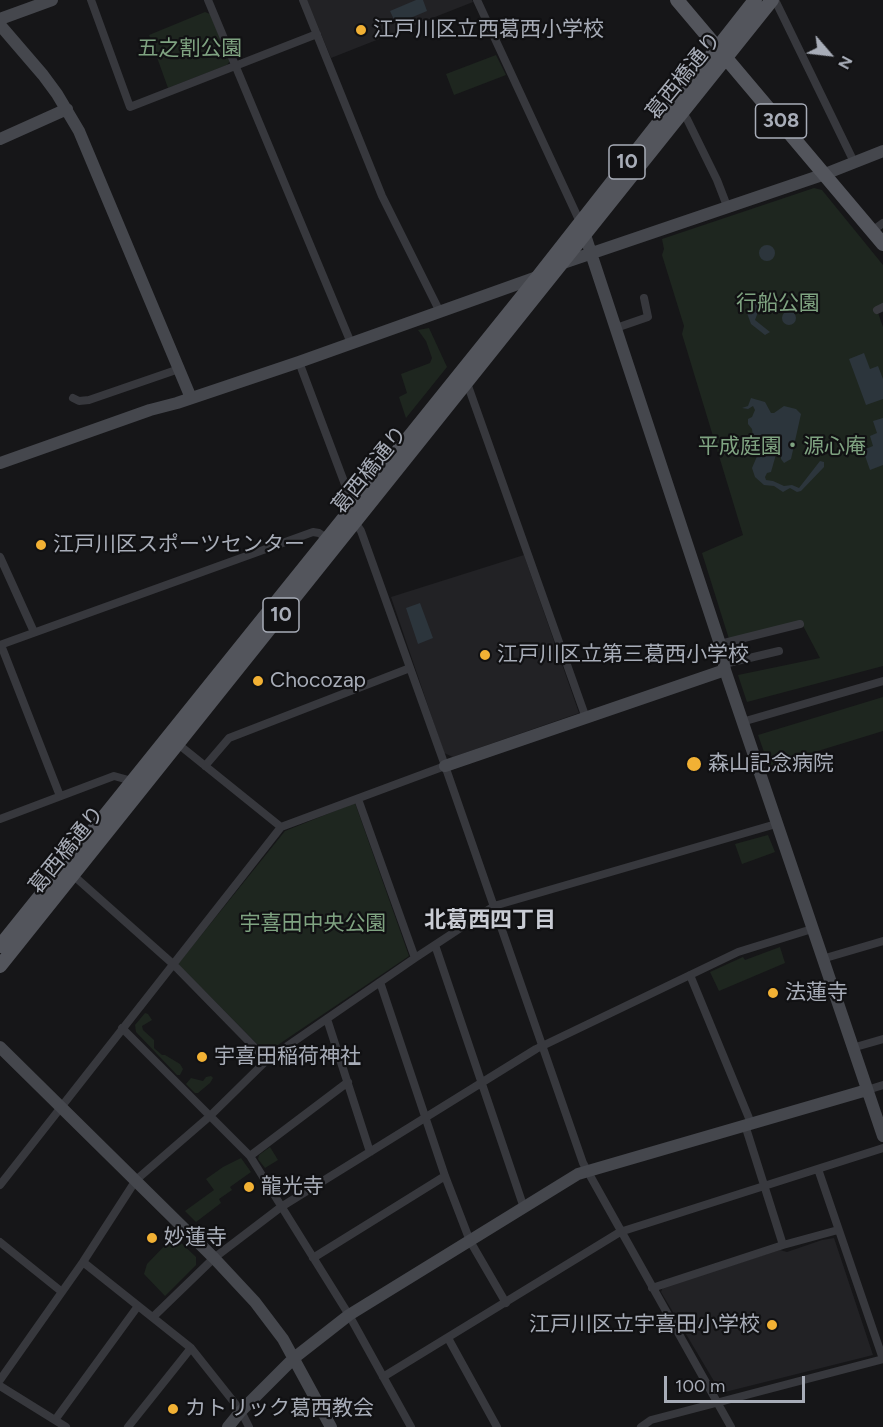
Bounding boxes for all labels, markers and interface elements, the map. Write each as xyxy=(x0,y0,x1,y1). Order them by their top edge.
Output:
place label: 江戸川区立西葛西小学校 xyxy=(373,17,604,43)
marker: 江戸川区立西葛西小学校 xyxy=(354,23,368,37)
north arrow xyxy=(799,24,859,84)
street label: 葛西橋通り xyxy=(641,27,727,125)
park label: 五之割公園 xyxy=(138,36,242,62)
text: N xyxy=(834,53,857,73)
road number: 308 xyxy=(756,104,806,138)
road number: 10 xyxy=(609,145,645,179)
park label: 行船公園 xyxy=(736,291,820,317)
street label: 葛西橋通り xyxy=(327,421,413,519)
park label: 平成庭園・源心庵 xyxy=(698,434,866,460)
place label: 江戸川区スポーツセンター xyxy=(53,532,305,558)
marker: 江戸川区スポーツセンター xyxy=(34,538,48,552)
road number: 10 xyxy=(263,598,299,632)
place label: 江戸川区立第三葛西小学校 xyxy=(497,642,749,668)
marker: 江戸川区立第三葛西小学校 xyxy=(478,648,492,662)
place label: Chocozap xyxy=(270,668,366,694)
marker: Chocozap xyxy=(251,674,265,688)
place label: 森山記念病院 xyxy=(708,751,834,777)
marker: 森山記念病院 xyxy=(685,755,703,773)
street label: 葛西橋通り xyxy=(24,801,110,899)
district label: 北葛西四丁目 xyxy=(424,908,556,934)
park label: 宇喜田中央公園 xyxy=(240,911,386,937)
place label: 法蓮寺 xyxy=(785,980,848,1006)
marker: 法蓮寺 xyxy=(766,986,780,1000)
place label: 宇喜田稲荷神社 xyxy=(214,1044,361,1070)
marker: 宇喜田稲荷神社 xyxy=(195,1050,209,1064)
place label: 龍光寺 xyxy=(261,1174,324,1200)
marker: 龍光寺 xyxy=(242,1180,256,1194)
place label: 妙蓮寺 xyxy=(164,1225,227,1251)
marker: 妙蓮寺 xyxy=(145,1231,159,1245)
place label: 江戸川区立宇喜田小学校 xyxy=(529,1312,760,1338)
marker: 江戸川区立宇喜田小学校 xyxy=(765,1318,779,1332)
scale bar xyxy=(667,1364,808,1402)
text: 100 m xyxy=(675,1375,725,1397)
place label: カトリック葛西教会 xyxy=(185,1396,374,1422)
marker: カトリック葛西教会 xyxy=(166,1402,180,1416)

